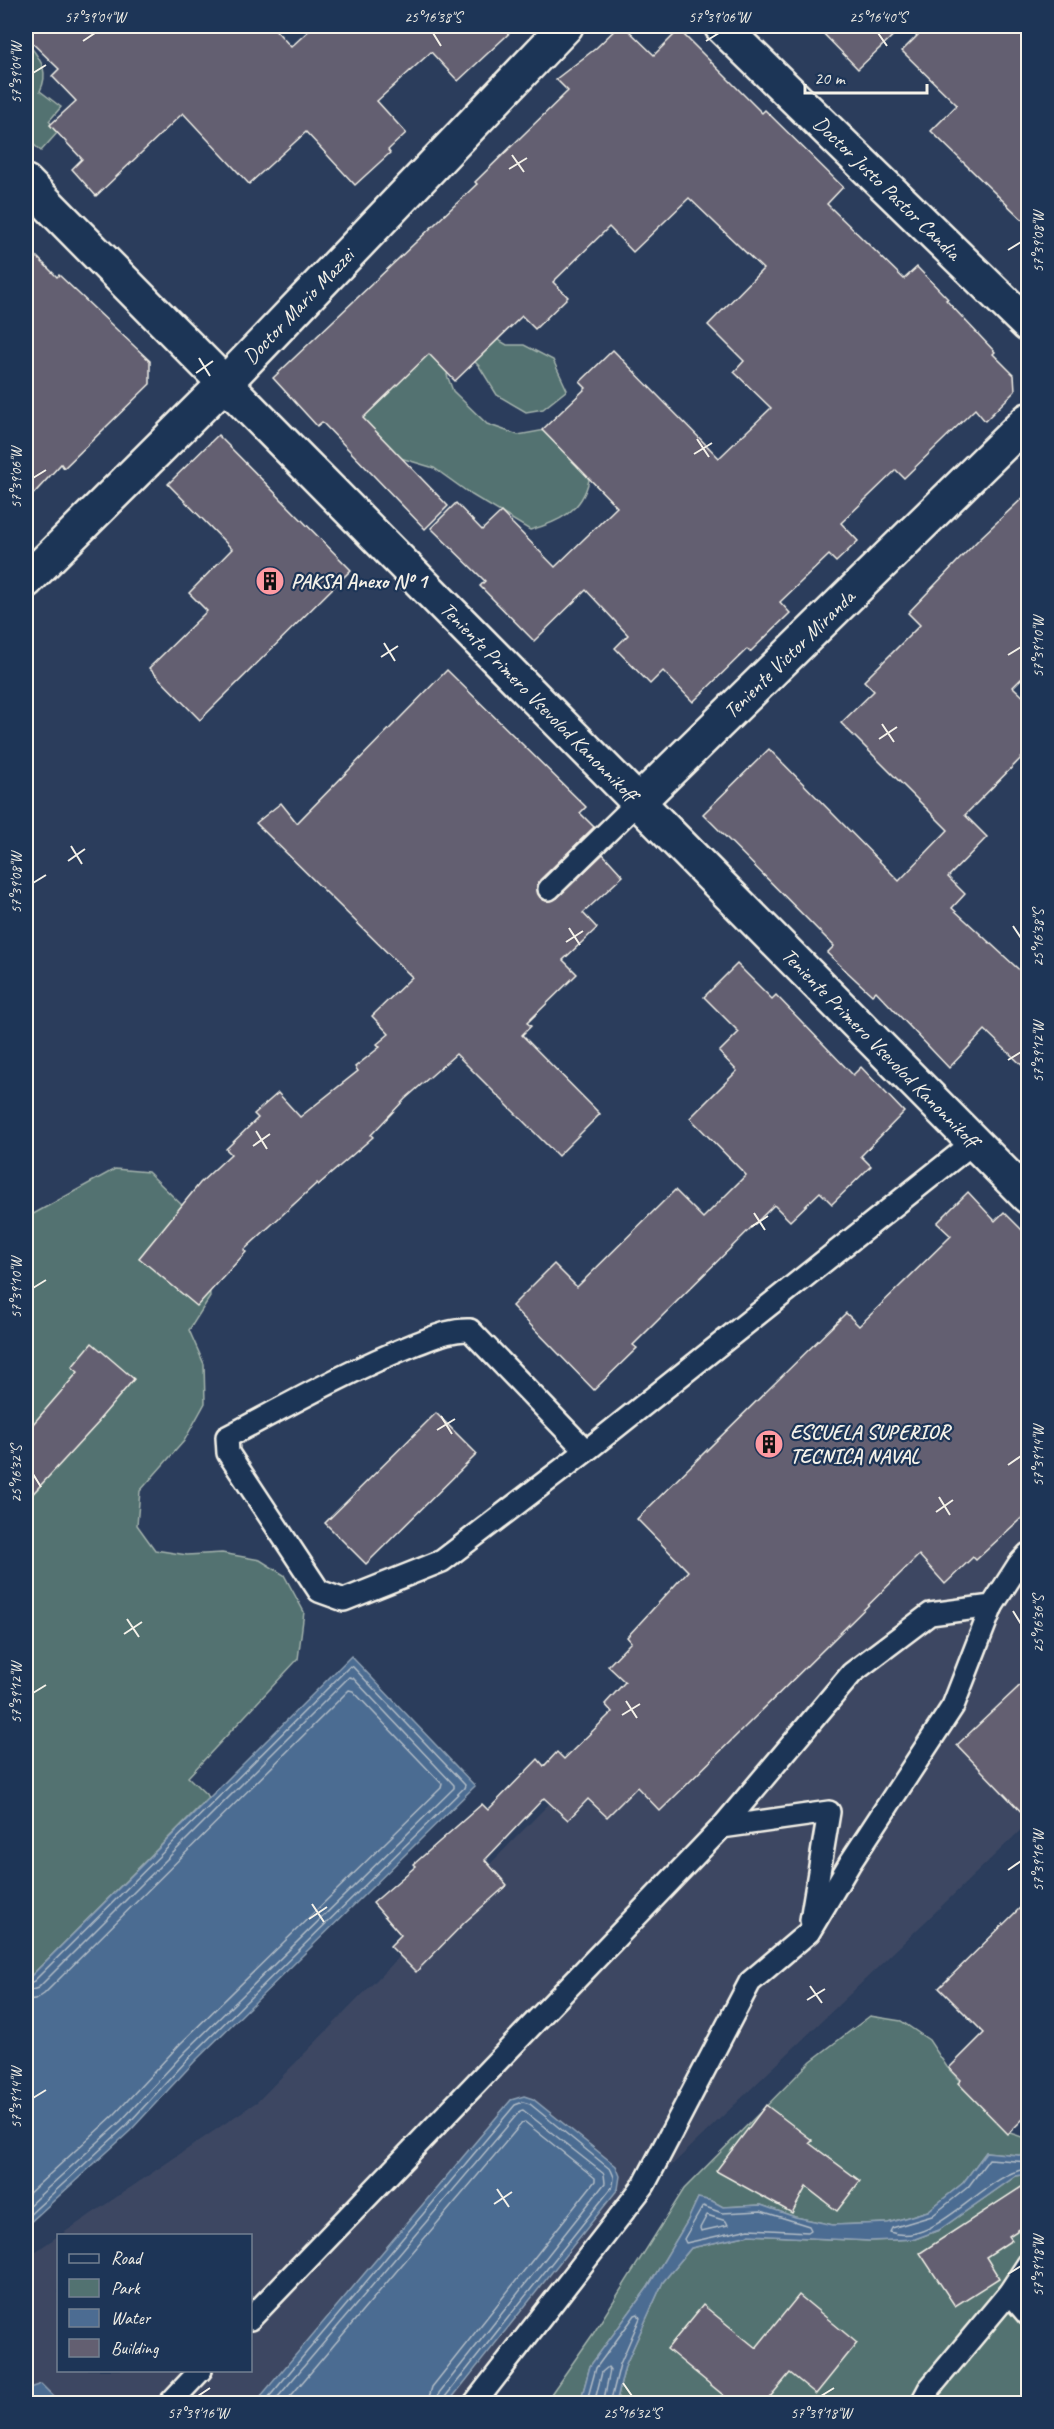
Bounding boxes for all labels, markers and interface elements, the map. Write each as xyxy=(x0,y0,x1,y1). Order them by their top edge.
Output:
text: 57°39'04"W xyxy=(65,8,129,27)
text: 25°16'38"S xyxy=(404,8,464,27)
text: 57°39'06"W xyxy=(689,8,753,27)
text: 25°16'40"S xyxy=(849,8,909,27)
text: 57°39'04"W xyxy=(7,39,26,103)
scale bar xyxy=(805,57,926,95)
text: 20 m xyxy=(814,67,847,89)
street label: Doctor Justo Pastor Candia xyxy=(808,110,968,267)
text: 57°39'08"W xyxy=(1029,208,1048,272)
street label: Doctor Mario Mazzei xyxy=(237,241,362,369)
text: 57°39'06"W xyxy=(7,444,26,508)
building icon: PAKSA Anexo Nº 1 xyxy=(254,565,286,597)
place label: PAKSA Anexo Nº 1 xyxy=(291,568,430,594)
street label: Teniente Victor Miranda xyxy=(718,582,862,724)
street label: Teniente Primero Vsevolod Kanonnikoff xyxy=(435,596,646,810)
text: 57°39'10"W xyxy=(1029,613,1048,677)
text: 57°39'08"W xyxy=(7,849,26,913)
text: 25°16'38"S xyxy=(1029,907,1048,967)
street label: Teniente Primero Vsevolod Kanonnikoff xyxy=(776,942,988,1156)
text: 57°39'12"W xyxy=(1029,1018,1048,1082)
text: 57°39'10"W xyxy=(7,1254,26,1318)
place label: ESCUELA SUPERIOR TECNICA NAVAL xyxy=(790,1419,953,1469)
text: 57°39'14"W xyxy=(1029,1422,1048,1486)
building icon: ESCUELA SUPERIOR TECNICA NAVAL xyxy=(753,1428,785,1460)
text: 25°16'32"S xyxy=(7,1443,26,1503)
text: 25°16'36"S xyxy=(1029,1593,1048,1653)
text: 57°39'12"W xyxy=(7,1659,26,1723)
text: 57°39'16"W xyxy=(1029,1827,1048,1891)
text: 57°39'14"W xyxy=(7,2064,26,2128)
text: 57°39'18"W xyxy=(1029,2232,1048,2296)
legend xyxy=(57,2234,252,2372)
text: Road xyxy=(111,2247,144,2269)
text: Park xyxy=(111,2277,141,2299)
text: Water xyxy=(111,2307,152,2329)
text: Building xyxy=(111,2337,160,2359)
text: 57°39'16"W xyxy=(168,2404,232,2423)
text: 25°16'32"S xyxy=(603,2404,663,2423)
text: 57°39'18"W xyxy=(791,2404,855,2423)

